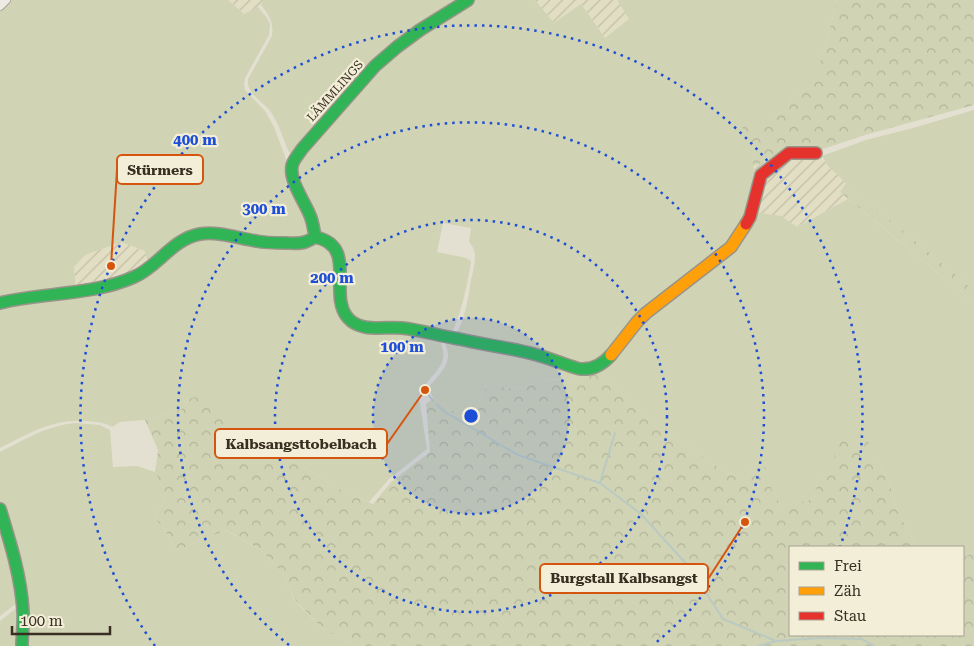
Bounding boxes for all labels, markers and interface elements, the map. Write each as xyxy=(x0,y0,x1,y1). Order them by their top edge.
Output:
street label: LÄMMLINGS xyxy=(304,58,366,124)
text: 400 m xyxy=(173,131,217,149)
callout: Stürmers xyxy=(117,155,203,184)
text: Stürmers xyxy=(127,162,193,178)
text: 300 m xyxy=(242,200,286,218)
text: 200 m xyxy=(310,269,354,287)
text: 100 m xyxy=(380,338,424,356)
centre of rings xyxy=(462,407,480,425)
callout: Kalbsangsttobelbach xyxy=(215,429,387,458)
text: Kalbsangsttobelbach xyxy=(225,436,377,452)
legend xyxy=(789,546,964,636)
text: Frei xyxy=(834,557,862,575)
callout: Burgstall Kalbsangst xyxy=(540,564,708,593)
text: Burgstall Kalbsangst xyxy=(550,570,698,586)
text: Zäh xyxy=(834,582,862,600)
scale bar xyxy=(12,604,110,636)
text: Stau xyxy=(834,607,867,625)
text: 100 m xyxy=(20,612,63,630)

